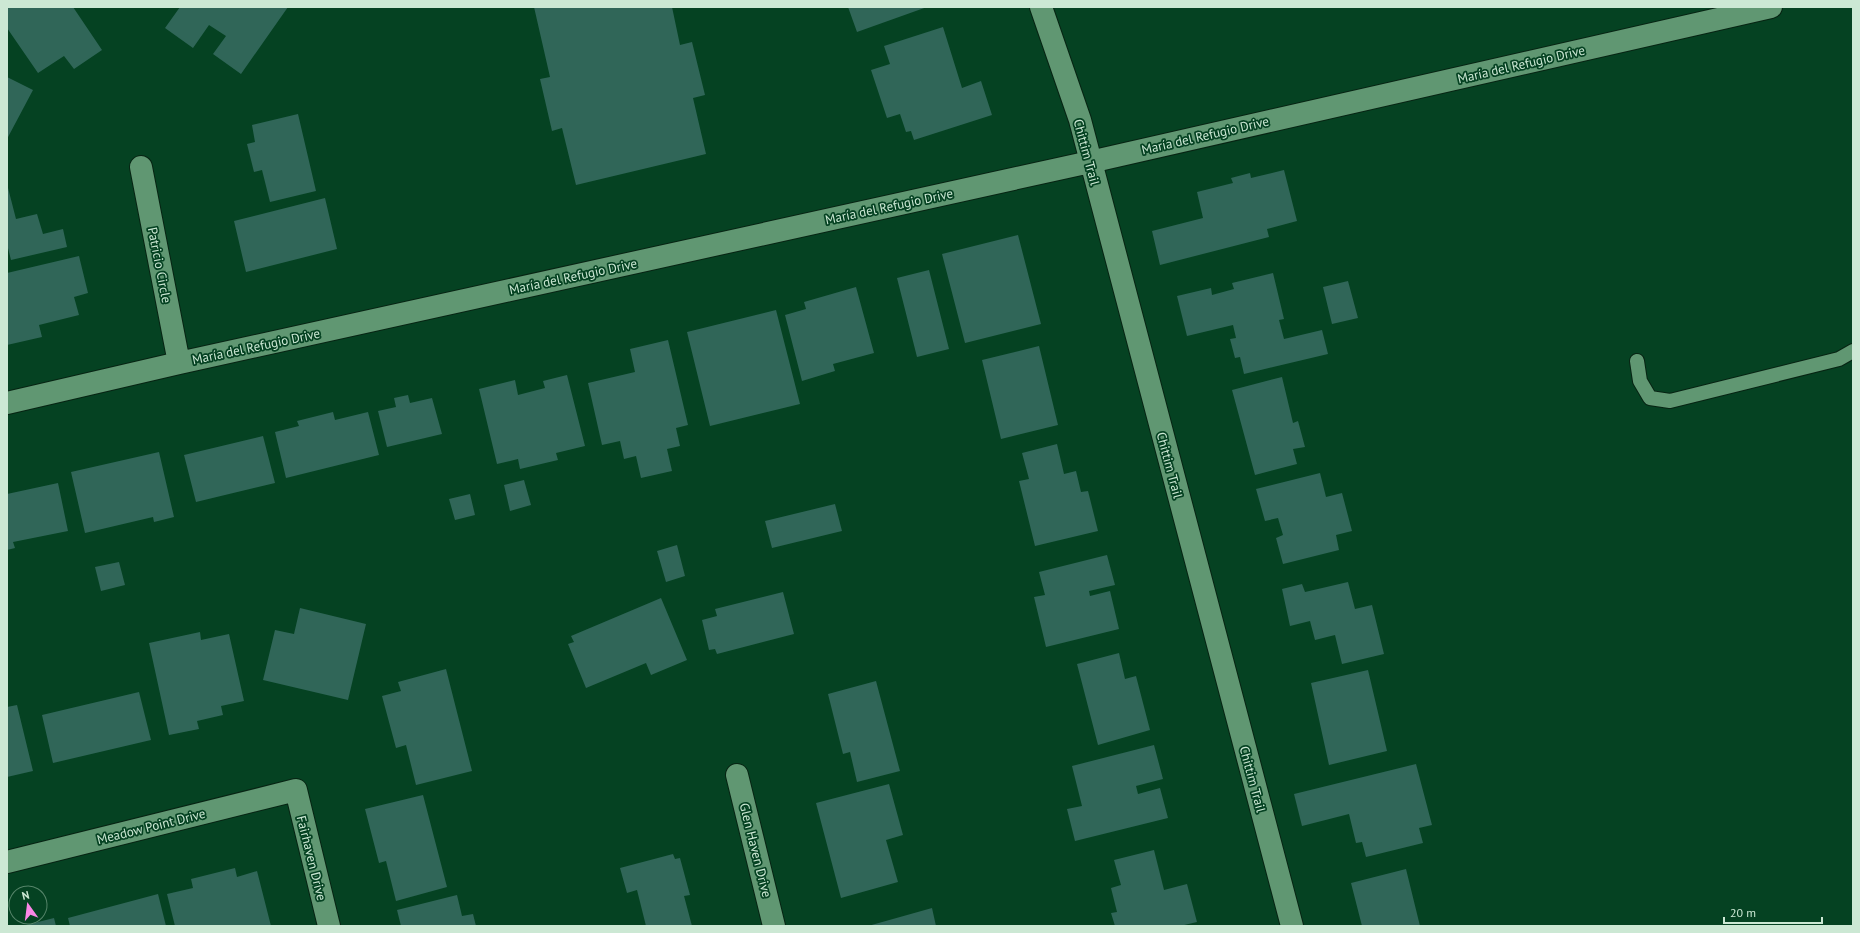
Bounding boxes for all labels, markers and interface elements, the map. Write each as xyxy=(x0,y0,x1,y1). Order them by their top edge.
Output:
street label: María del Refugio Drive xyxy=(1456,42,1587,87)
street label: María del Refugio Drive xyxy=(1140,113,1271,158)
street label: Chittim Trail xyxy=(1070,117,1104,187)
street label: María del Refugio Drive xyxy=(824,185,955,228)
street label: Patricio Circle xyxy=(144,226,175,304)
street label: María del Refugio Drive xyxy=(508,255,639,298)
street label: María del Refugio Drive xyxy=(191,325,322,368)
street label: Chittim Trail xyxy=(1153,430,1187,500)
street label: Chittim Trail xyxy=(1236,744,1270,814)
street label: Glen Haven Drive xyxy=(736,801,775,899)
street label: Meadow Point Drive xyxy=(95,805,207,848)
street label: Fairhaven Drive xyxy=(293,814,330,902)
north arrow xyxy=(8,885,48,925)
text: N xyxy=(20,888,31,903)
scale bar xyxy=(1724,899,1822,925)
text: 20 m xyxy=(1730,905,1756,920)

